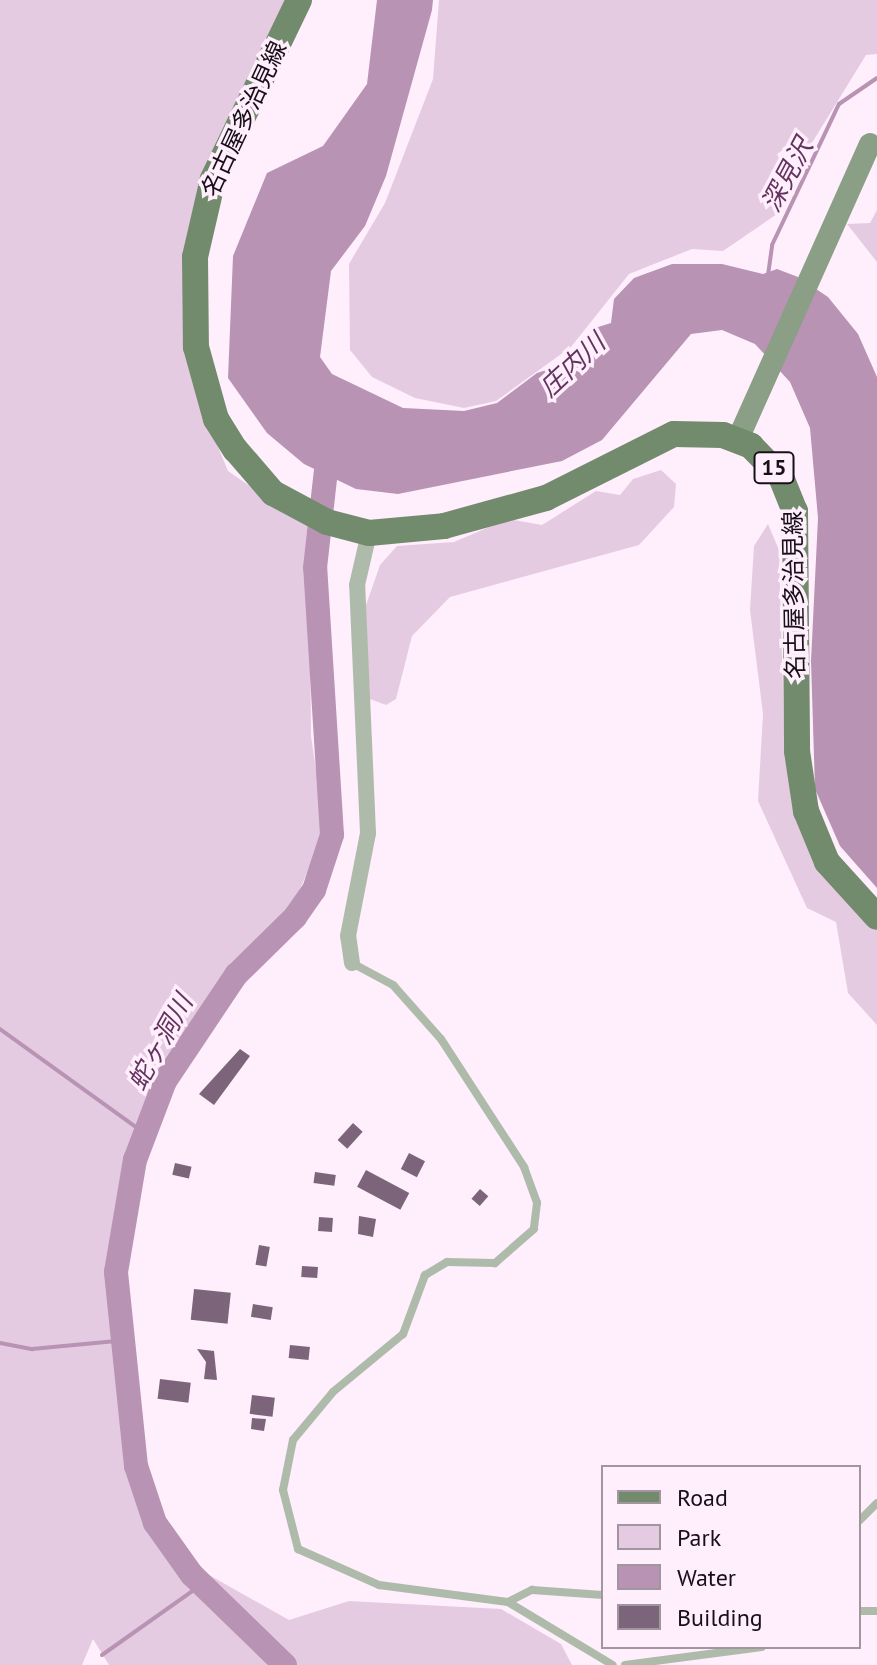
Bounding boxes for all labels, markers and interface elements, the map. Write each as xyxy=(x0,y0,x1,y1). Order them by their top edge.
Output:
street label: 名古屋多治見線 xyxy=(195,37,293,201)
water label: 深見沢 xyxy=(755,133,819,217)
water label: 庄内川 xyxy=(533,327,611,403)
road number: 15 xyxy=(752,450,796,486)
street label: 名古屋多治見線 xyxy=(778,511,810,679)
water label: 蛇ヶ洞川 xyxy=(121,989,199,1095)
legend xyxy=(601,1465,861,1649)
text: Road xyxy=(677,1482,728,1513)
text: Park xyxy=(677,1522,721,1553)
text: Water xyxy=(677,1562,736,1593)
text: Building xyxy=(677,1602,763,1633)

